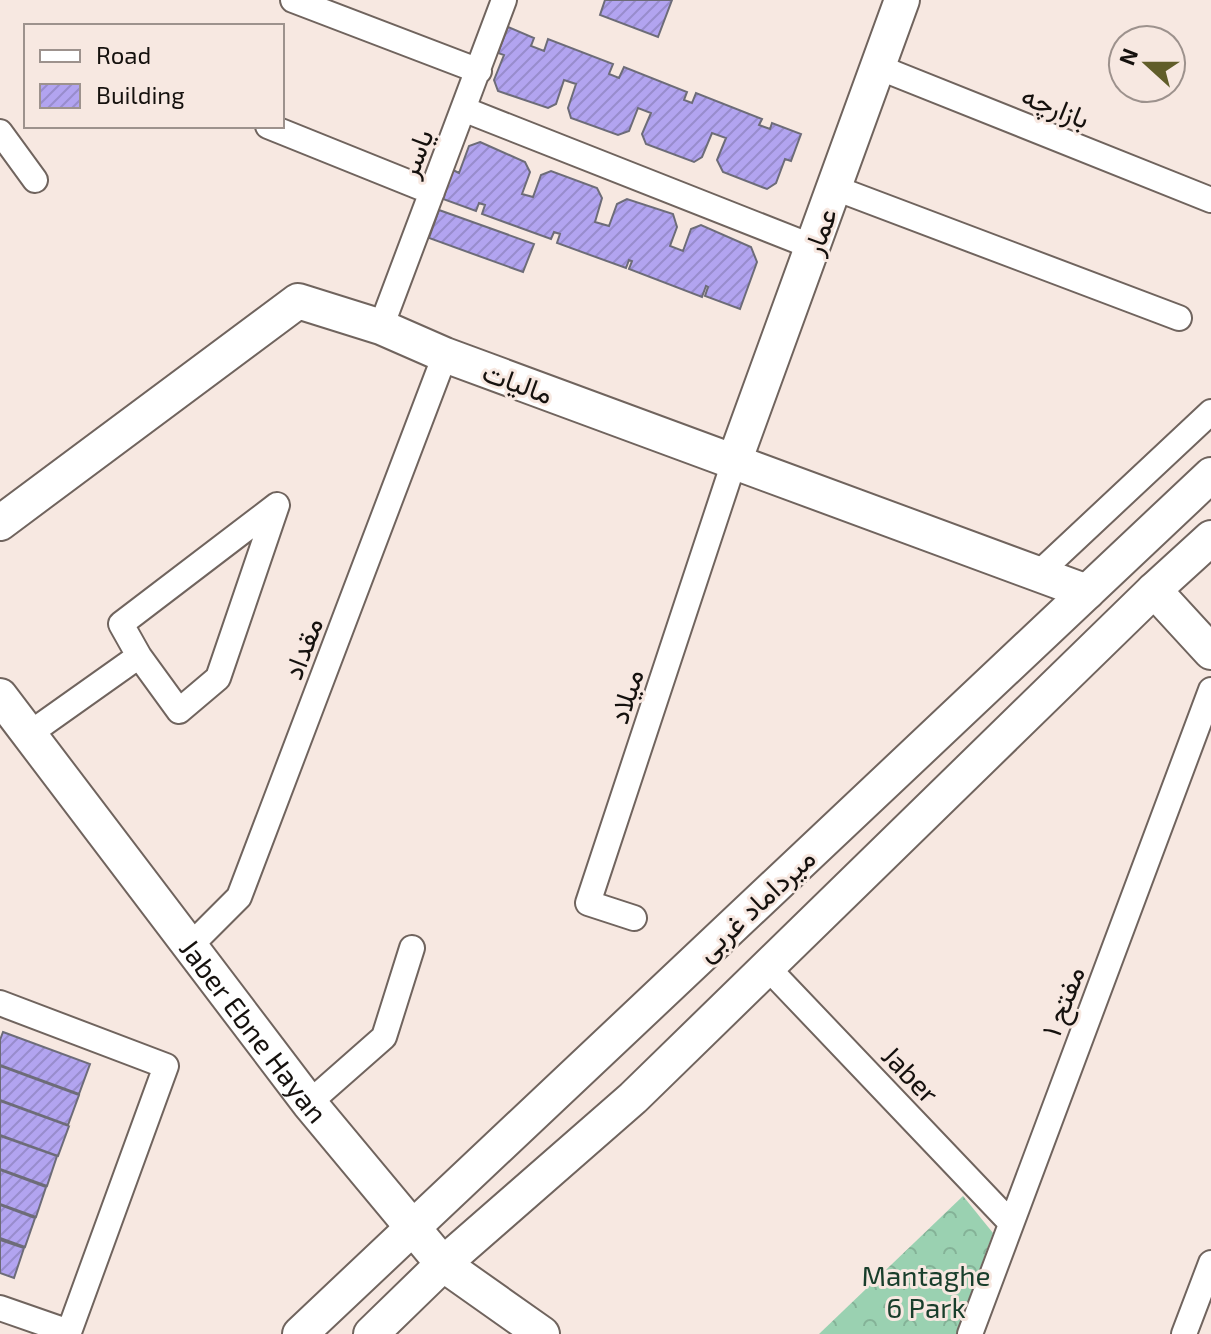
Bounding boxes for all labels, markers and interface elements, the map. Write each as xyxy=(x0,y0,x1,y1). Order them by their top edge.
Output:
legend xyxy=(24,24,284,128)
north arrow xyxy=(1107,24,1187,104)
text: Road xyxy=(96,40,151,69)
text: N xyxy=(1112,44,1142,69)
street label: بازارچه xyxy=(1016,77,1095,138)
text: Building xyxy=(96,80,185,109)
street label: یاسر xyxy=(390,124,442,184)
street label: عمار xyxy=(795,203,845,261)
street label: مالیات xyxy=(478,354,558,410)
street label: مقداد xyxy=(275,612,329,684)
street label: میلاد xyxy=(600,664,650,728)
street label: میرداماد غربی xyxy=(688,840,823,969)
street label: Jaber Ebne Hayan xyxy=(173,932,335,1129)
street label: مفتح ۱ xyxy=(1033,961,1095,1042)
street label: Jaber xyxy=(875,1038,947,1110)
park label: Mantaghe 6 Park xyxy=(861,1258,991,1324)

